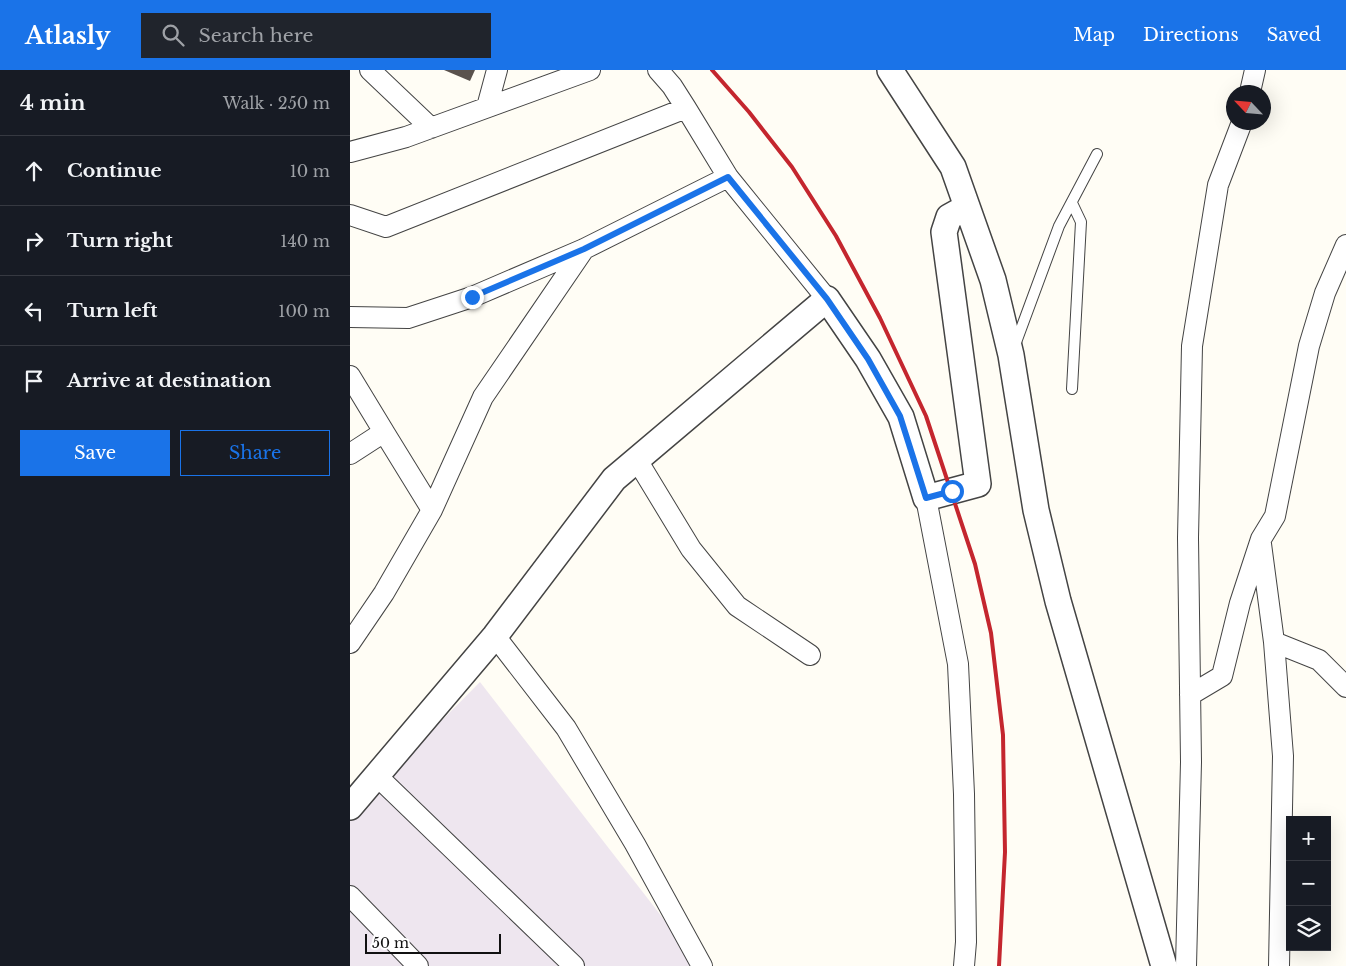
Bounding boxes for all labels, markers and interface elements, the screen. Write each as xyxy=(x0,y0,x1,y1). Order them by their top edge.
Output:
search box xyxy=(141,13,491,58)
text: Atlasly xyxy=(25,21,111,50)
icon: search xyxy=(159,21,187,49)
text: Search here xyxy=(199,24,314,47)
text: Map xyxy=(1073,24,1115,46)
text: Directions xyxy=(1143,24,1239,46)
text: Saved xyxy=(1267,24,1321,46)
north arrow xyxy=(1226,85,1271,130)
text: 4 min xyxy=(20,90,86,116)
text: Walk · 250 m xyxy=(223,93,330,113)
icon: ahead xyxy=(20,157,48,185)
text: Continue xyxy=(67,159,162,182)
text: 10 m xyxy=(290,161,330,181)
icon: right xyxy=(20,227,48,255)
text: Turn right xyxy=(67,229,173,252)
text: 140 m xyxy=(280,231,330,251)
route end xyxy=(461,286,484,309)
icon: left xyxy=(20,297,48,325)
text: Turn left xyxy=(67,299,158,322)
text: 100 m xyxy=(278,301,330,321)
icon: arrive xyxy=(20,367,48,395)
text: Arrive at destination xyxy=(67,369,271,392)
button: Save xyxy=(20,430,170,476)
button: Share xyxy=(180,430,330,476)
route start xyxy=(941,480,964,503)
map controls xyxy=(1286,816,1331,951)
button: + xyxy=(1286,816,1331,861)
button: − xyxy=(1286,861,1331,906)
button: layers xyxy=(1286,906,1331,951)
scale bar xyxy=(365,931,501,954)
text: 50 m xyxy=(372,934,409,952)

